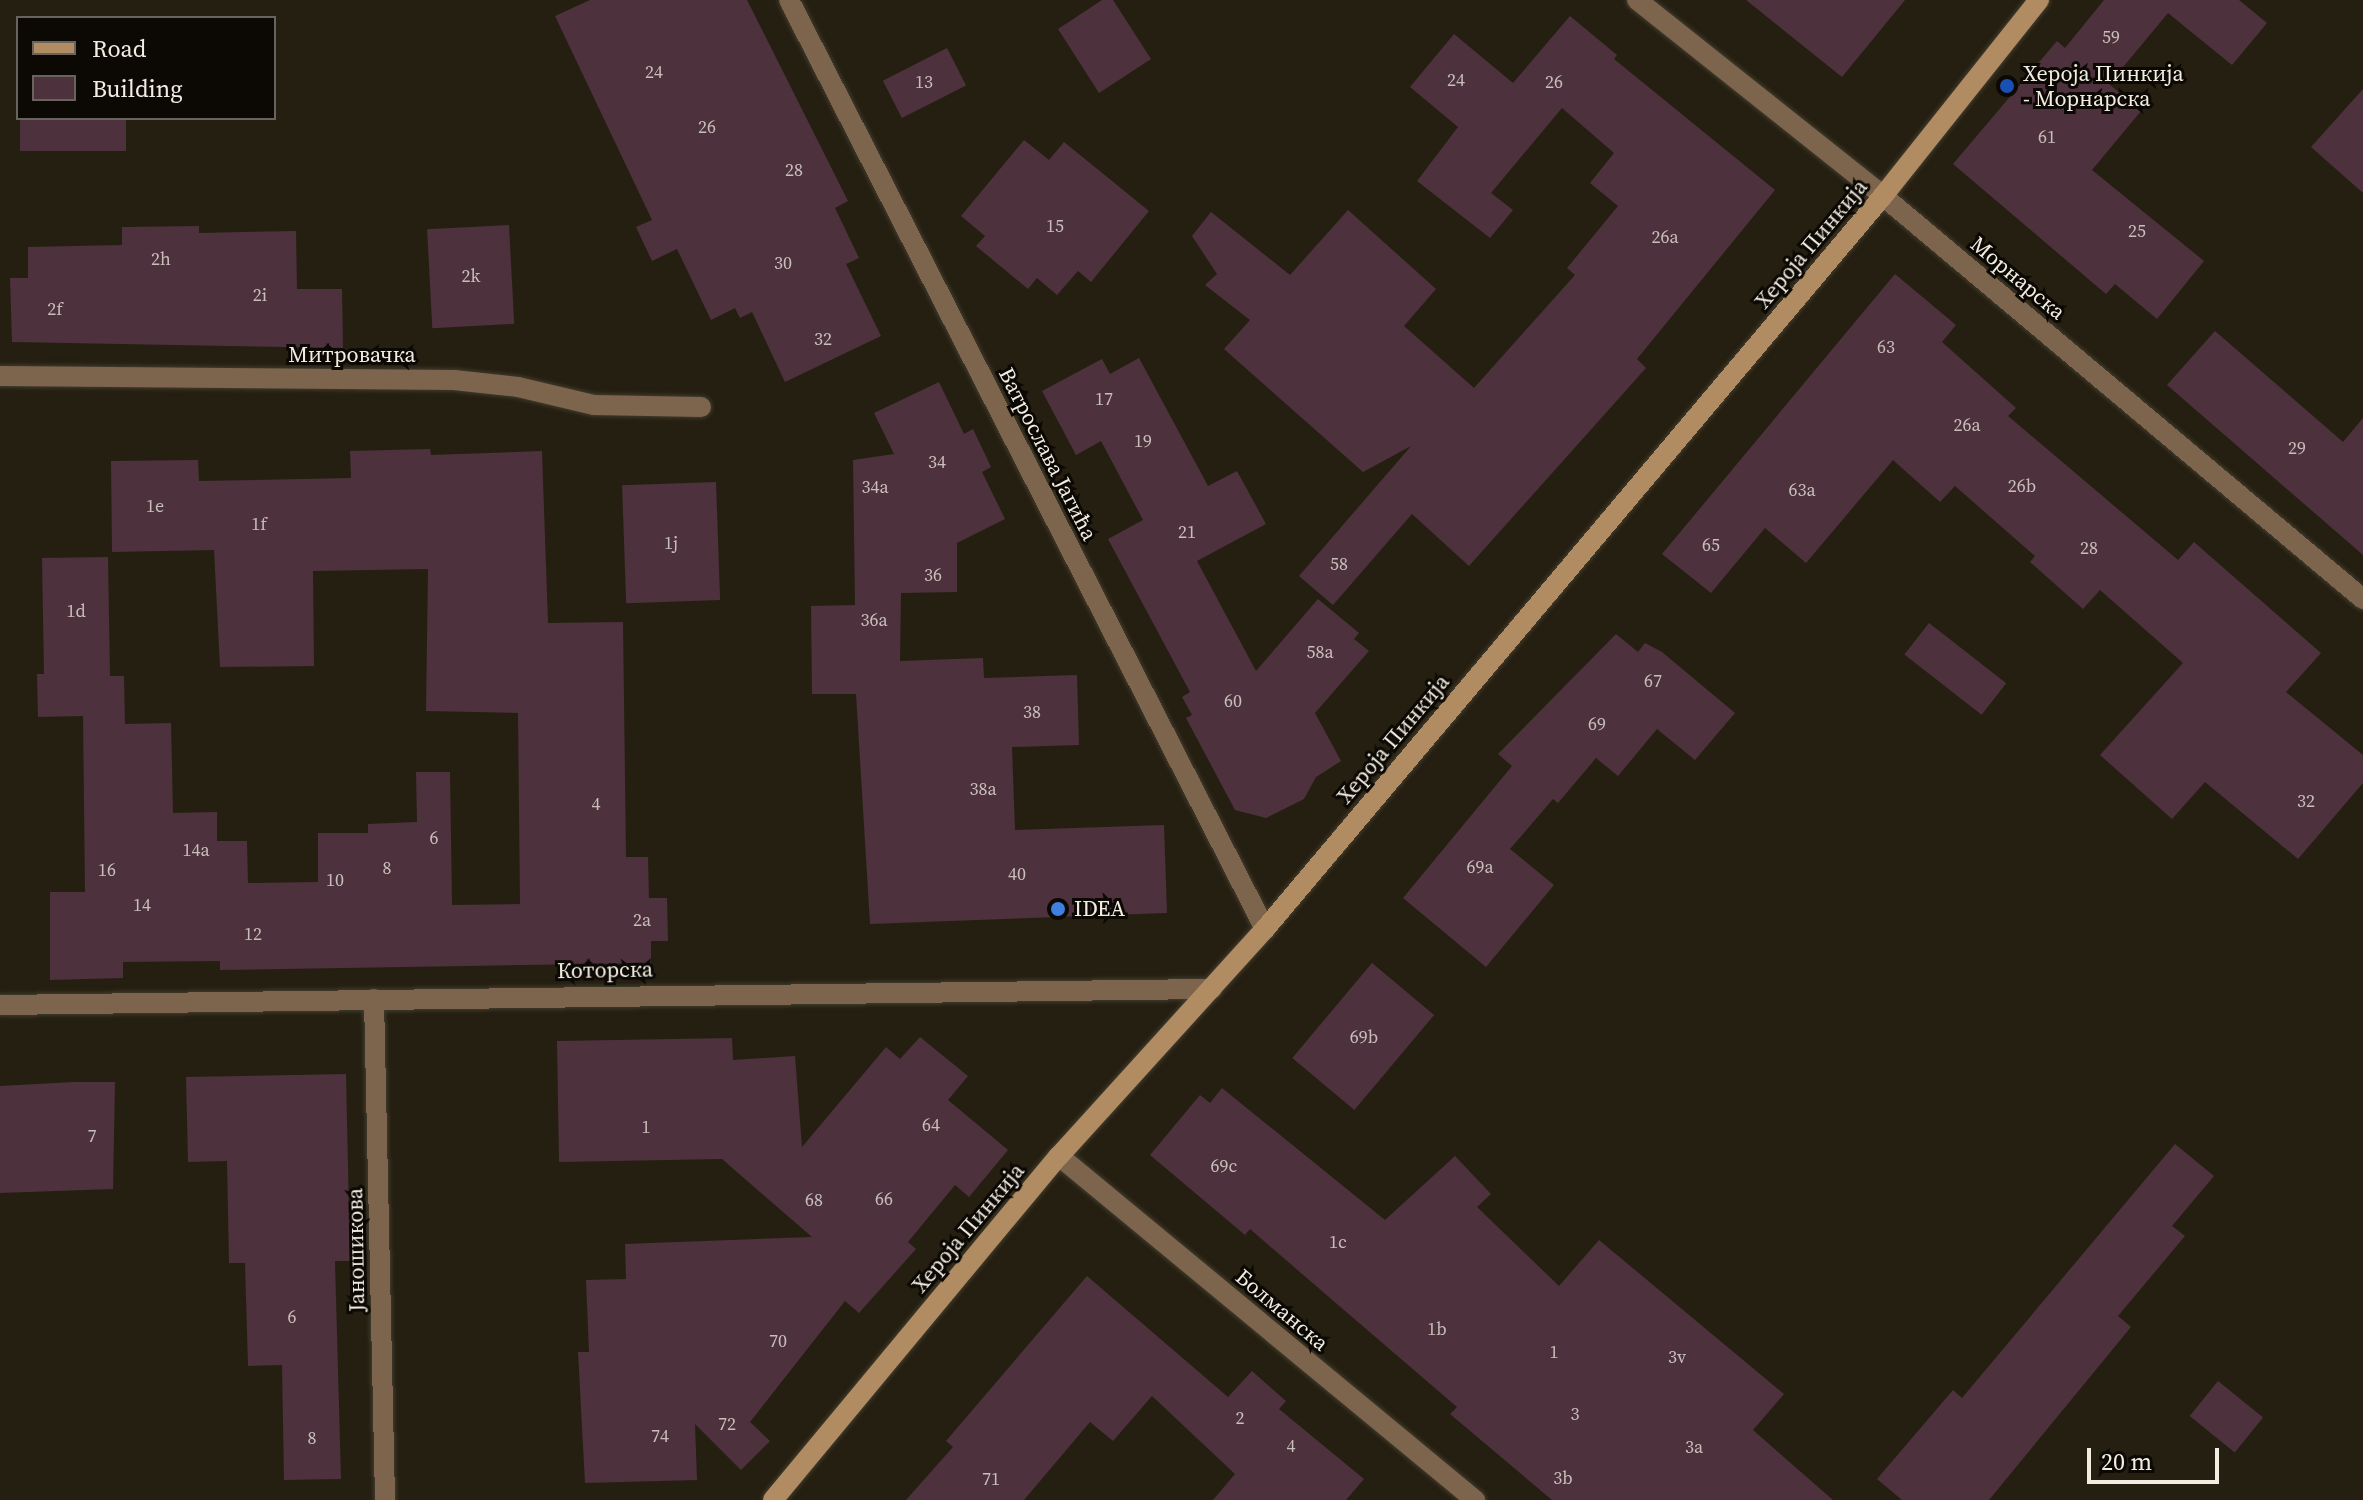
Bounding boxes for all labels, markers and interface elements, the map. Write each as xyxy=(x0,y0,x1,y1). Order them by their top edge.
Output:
legend xyxy=(16,16,276,120)
house number: 59 xyxy=(2102,26,2120,48)
text: Road xyxy=(92,32,146,65)
place label: Хероја Пинкија - Морнарска xyxy=(2023,60,2184,112)
house number: 24 xyxy=(645,61,663,83)
house number: 24 xyxy=(1447,69,1465,91)
house number: 13 xyxy=(915,71,933,93)
house number: 26 xyxy=(1545,71,1563,93)
text: Building xyxy=(92,72,183,105)
marker: Хероја Пинкија - Морнарска xyxy=(1998,77,2016,95)
house number: 26 xyxy=(698,116,716,138)
house number: 61 xyxy=(2038,126,2056,148)
house number: 28 xyxy=(785,159,803,181)
street label: Хероја Пинкија xyxy=(1749,174,1873,314)
house number: 15 xyxy=(1046,215,1064,237)
house number: 25 xyxy=(2128,220,2146,242)
house number: 26a xyxy=(1651,226,1679,248)
street label: Морнарска xyxy=(1965,231,2071,325)
house number: 2h xyxy=(151,248,171,270)
house number: 30 xyxy=(774,252,792,274)
house number: 2k xyxy=(462,265,480,287)
house number: 2i xyxy=(253,284,267,306)
house number: 2f xyxy=(47,298,63,320)
house number: 32 xyxy=(814,328,832,350)
house number: 63 xyxy=(1877,336,1895,358)
street label: Митровачка xyxy=(288,342,416,368)
street label: Ватрослава Јагића xyxy=(993,363,1103,545)
house number: 17 xyxy=(1095,388,1113,410)
house number: 26a xyxy=(1953,414,1981,436)
house number: 19 xyxy=(1134,430,1152,452)
house number: 29 xyxy=(2288,437,2306,459)
house number: 34 xyxy=(928,451,946,473)
house number: 26b xyxy=(2008,475,2036,497)
house number: 34a xyxy=(861,476,889,498)
house number: 63a xyxy=(1788,479,1816,501)
house number: 1e xyxy=(146,495,164,517)
house number: 1f xyxy=(251,513,267,535)
house number: 21 xyxy=(1178,521,1196,543)
house number: 1j xyxy=(664,532,678,554)
house number: 65 xyxy=(1702,534,1720,556)
house number: 28 xyxy=(2080,537,2098,559)
house number: 58 xyxy=(1330,553,1348,575)
house number: 36 xyxy=(924,564,942,586)
house number: 1d xyxy=(66,600,86,622)
house number: 36a xyxy=(860,609,888,631)
house number: 58a xyxy=(1306,641,1334,663)
street label: Хероја Пинкија xyxy=(1331,669,1455,809)
house number: 67 xyxy=(1644,670,1662,692)
house number: 60 xyxy=(1224,690,1242,712)
house number: 38 xyxy=(1023,701,1041,723)
house number: 69 xyxy=(1588,713,1606,735)
house number: 38a xyxy=(969,778,997,800)
house number: 32 xyxy=(2297,790,2315,812)
house number: 4 xyxy=(592,793,600,815)
house number: 6 xyxy=(430,827,438,849)
house number: 14a xyxy=(182,839,210,861)
house number: 69a xyxy=(1466,856,1494,878)
house number: 8 xyxy=(383,857,391,879)
house number: 16 xyxy=(98,859,116,881)
house number: 40 xyxy=(1008,863,1026,885)
house number: 10 xyxy=(326,869,344,891)
house number: 14 xyxy=(133,894,151,916)
place label: IDEA xyxy=(1074,896,1125,922)
marker: IDEA xyxy=(1049,900,1067,918)
house number: 2a xyxy=(633,909,651,931)
house number: 12 xyxy=(244,923,262,945)
street label: Которска xyxy=(557,956,653,984)
house number: 69b xyxy=(1350,1026,1378,1048)
house number: 64 xyxy=(922,1114,940,1136)
house number: 1 xyxy=(642,1116,650,1138)
house number: 7 xyxy=(88,1125,96,1147)
house number: 69c xyxy=(1211,1155,1237,1177)
street label: Хероја Пинкија xyxy=(906,1158,1030,1298)
street label: Јаношикова xyxy=(342,1188,370,1312)
house number: 66 xyxy=(875,1188,893,1210)
house number: 68 xyxy=(805,1189,823,1211)
house number: 1c xyxy=(1329,1231,1347,1253)
street label: Болманска xyxy=(1230,1264,1334,1356)
house number: 6 xyxy=(288,1306,296,1328)
house number: 1b xyxy=(1427,1318,1447,1340)
house number: 70 xyxy=(769,1330,787,1352)
house number: 1 xyxy=(1550,1341,1558,1363)
house number: 3v xyxy=(1668,1346,1686,1368)
house number: 3 xyxy=(1571,1403,1579,1425)
house number: 2 xyxy=(1236,1407,1244,1429)
house number: 72 xyxy=(718,1413,736,1435)
house number: 74 xyxy=(651,1425,669,1447)
house number: 8 xyxy=(308,1427,316,1449)
scale bar xyxy=(2091,1432,2223,1482)
house number: 4 xyxy=(1287,1435,1295,1457)
house number: 3a xyxy=(1685,1436,1703,1458)
text: 20 m xyxy=(2101,1445,2152,1478)
house number: 3b xyxy=(1553,1467,1573,1489)
house number: 71 xyxy=(982,1468,1000,1490)

